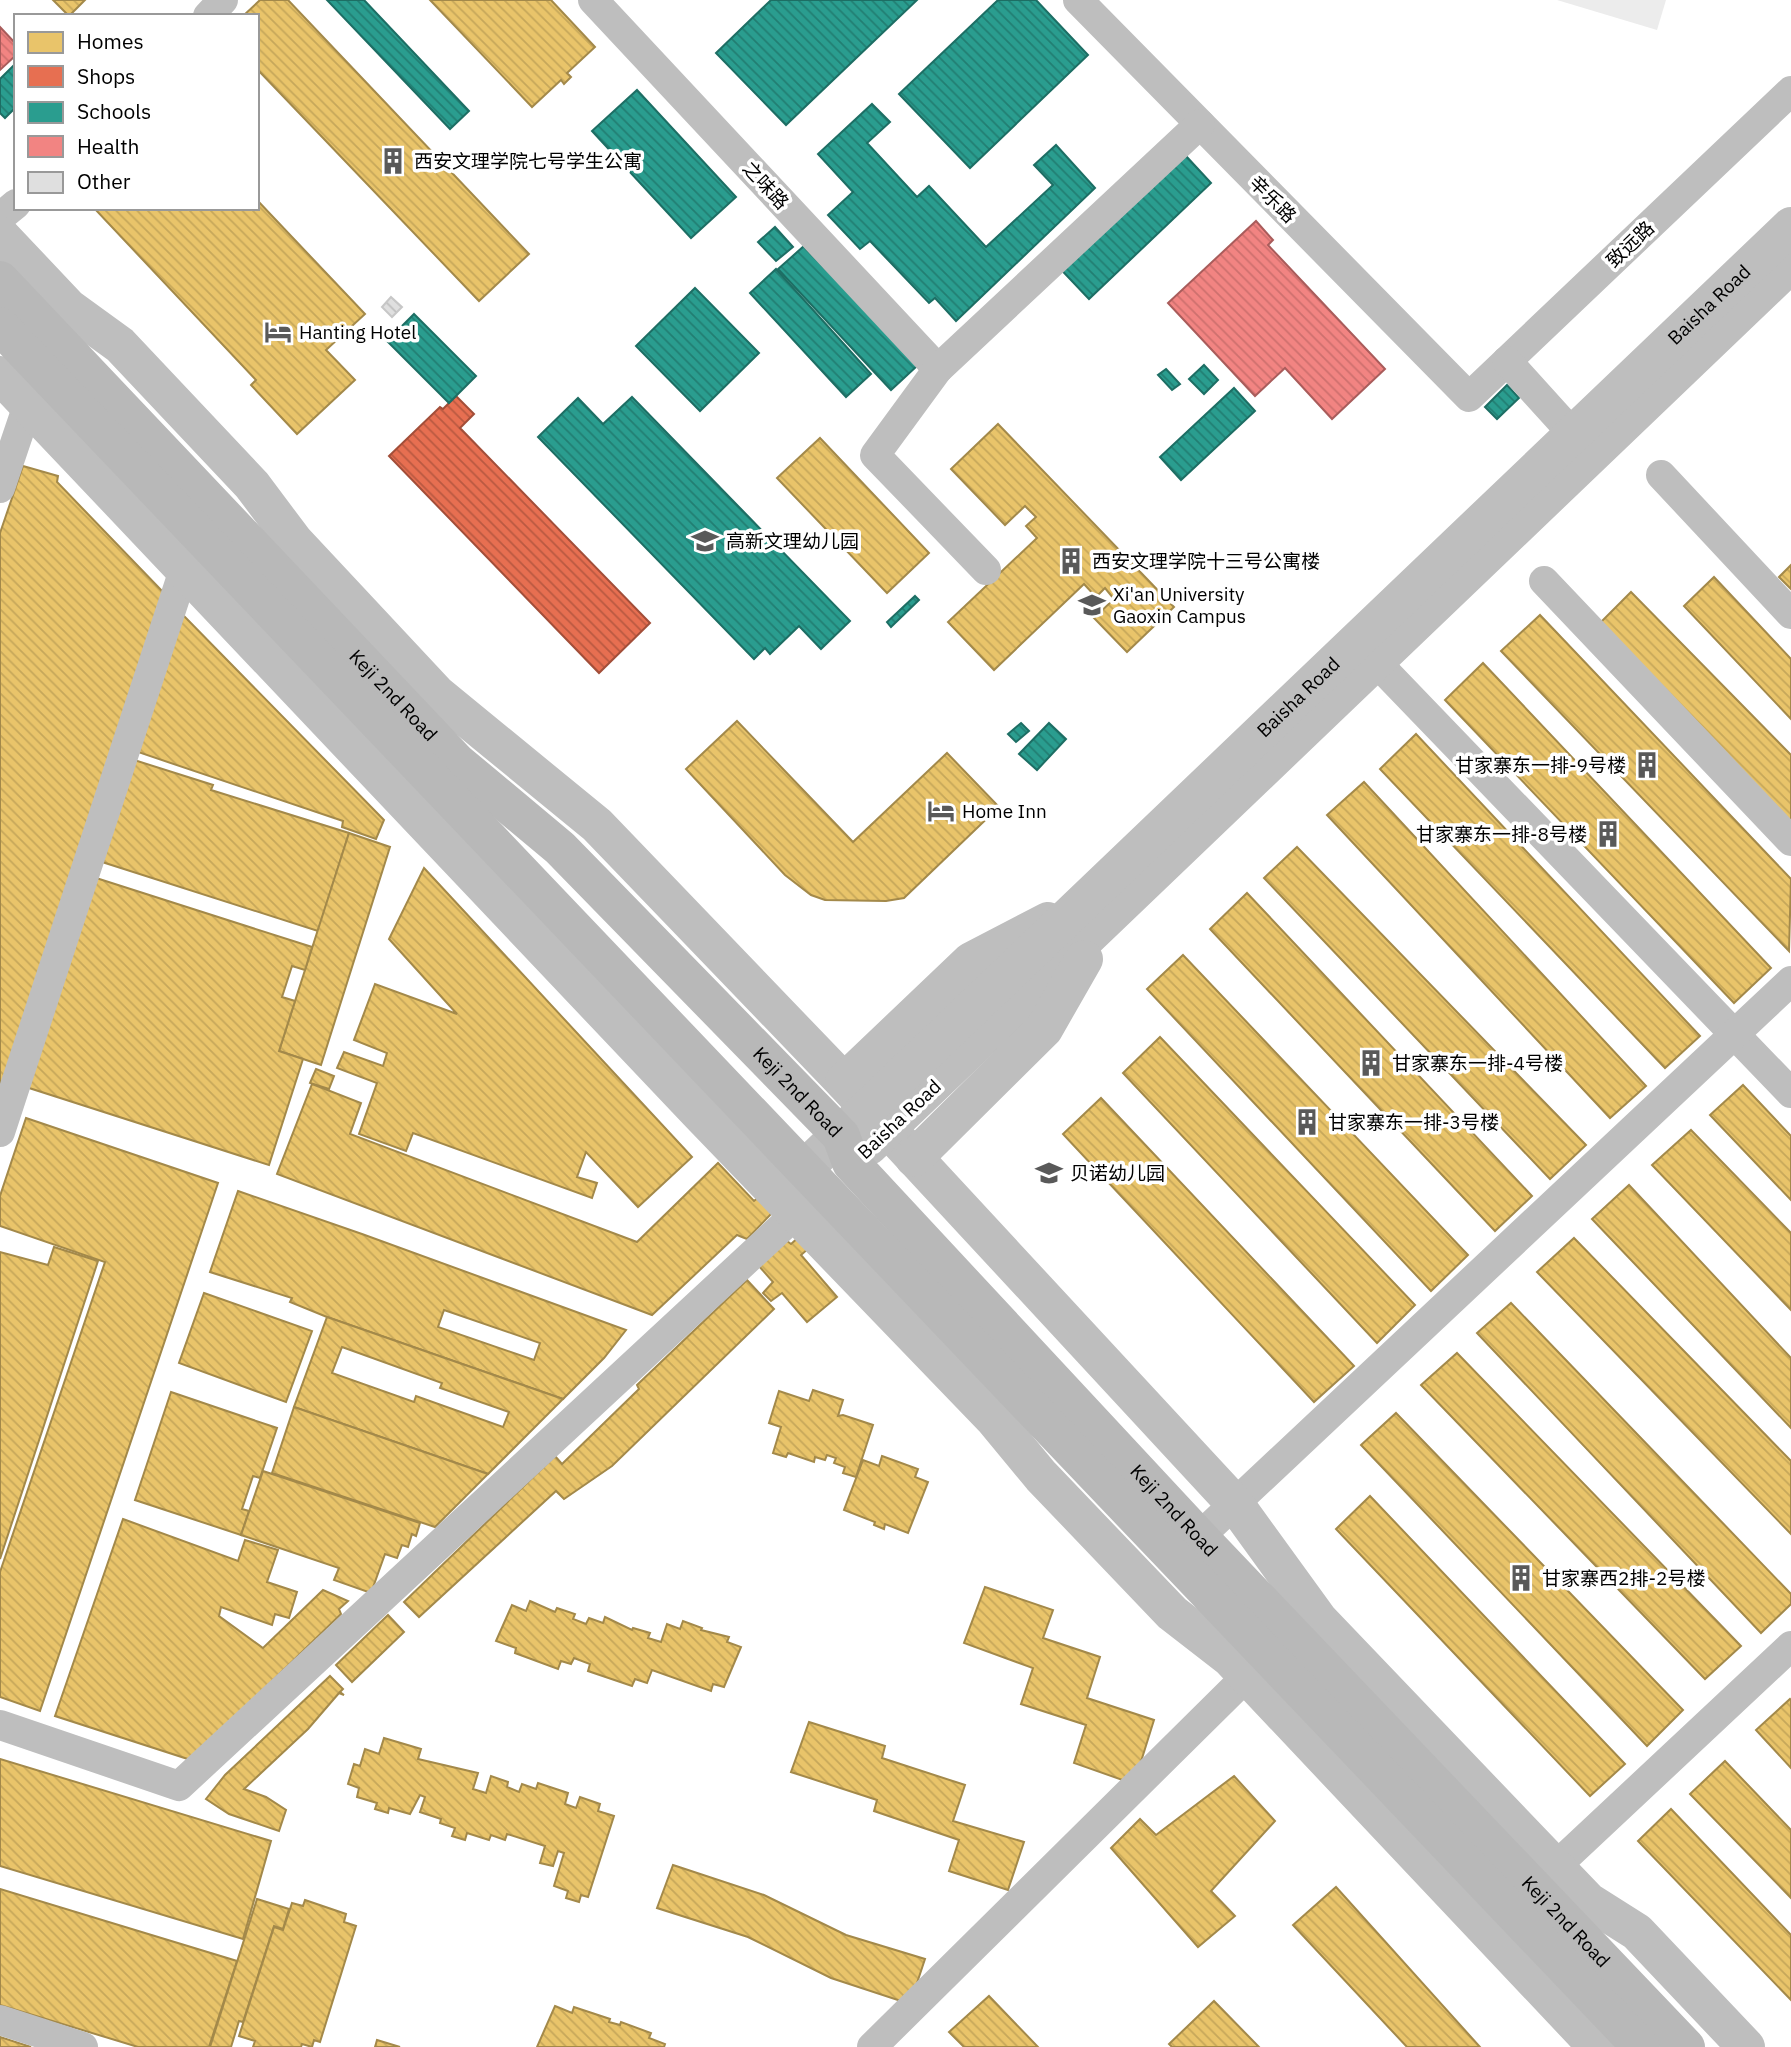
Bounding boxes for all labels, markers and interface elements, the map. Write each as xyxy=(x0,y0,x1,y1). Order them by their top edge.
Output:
legend xyxy=(14,14,259,210)
text: Homes xyxy=(77,27,144,55)
text: Shops xyxy=(77,62,135,90)
text: Schools xyxy=(77,97,151,125)
text: Health xyxy=(77,132,140,160)
building icon: 西安文理学院七号学生公寓 xyxy=(378,146,408,176)
place label: 西安文理学院七号学生公寓 xyxy=(414,149,642,173)
street label: 之味路 xyxy=(738,156,794,214)
text: Other xyxy=(77,167,131,195)
street label: 辛乐路 xyxy=(1244,170,1302,228)
street label: 致远路 xyxy=(1601,216,1659,272)
street label: Baisha Road xyxy=(1662,259,1755,350)
hotel icon: Hanting Hotel xyxy=(263,317,293,347)
place label: Hanting Hotel xyxy=(299,320,416,344)
school or university icon: 高新文理幼儿园 xyxy=(690,526,720,556)
place label: 高新文理幼儿园 xyxy=(726,529,859,553)
building icon: 西安文理学院十三号公寓楼 xyxy=(1056,546,1086,576)
place label: 西安文理学院十三号公寓楼 xyxy=(1092,549,1320,573)
place label: Xi'an University Gaoxin Campus xyxy=(1113,582,1246,628)
school or university icon: Xi'an University Gaoxin Campus xyxy=(1077,590,1107,620)
street label: Keji 2nd Road xyxy=(344,644,443,746)
street label: Baisha Road xyxy=(1252,652,1345,742)
building icon: 甘家寨东一排-9号楼 xyxy=(1632,750,1662,780)
place label: 甘家寨东一排-9号楼 xyxy=(1455,753,1626,777)
hotel icon: Home Inn xyxy=(926,796,956,826)
place label: Home Inn xyxy=(962,799,1047,823)
building icon: 甘家寨东一排-8号楼 xyxy=(1593,819,1623,849)
place label: 甘家寨东一排-8号楼 xyxy=(1416,822,1587,846)
street label: Keji 2nd Road xyxy=(748,1041,847,1142)
building icon: 甘家寨东一排-4号楼 xyxy=(1356,1048,1386,1078)
place label: 甘家寨东一排-4号楼 xyxy=(1392,1051,1563,1075)
street label: Baisha Road xyxy=(852,1074,946,1164)
building icon: 甘家寨东一排-3号楼 xyxy=(1292,1107,1322,1137)
place label: 甘家寨东一排-3号楼 xyxy=(1328,1110,1499,1134)
school or university icon: 贝诺幼儿园 xyxy=(1034,1158,1064,1188)
place label: 贝诺幼儿园 xyxy=(1070,1161,1165,1185)
street label: Keji 2nd Road xyxy=(1125,1459,1223,1561)
building icon: 甘家寨西2排-2号楼 xyxy=(1506,1563,1536,1593)
place label: 甘家寨西2排-2号楼 xyxy=(1542,1566,1705,1590)
street label: Keji 2nd Road xyxy=(1517,1871,1615,1972)

